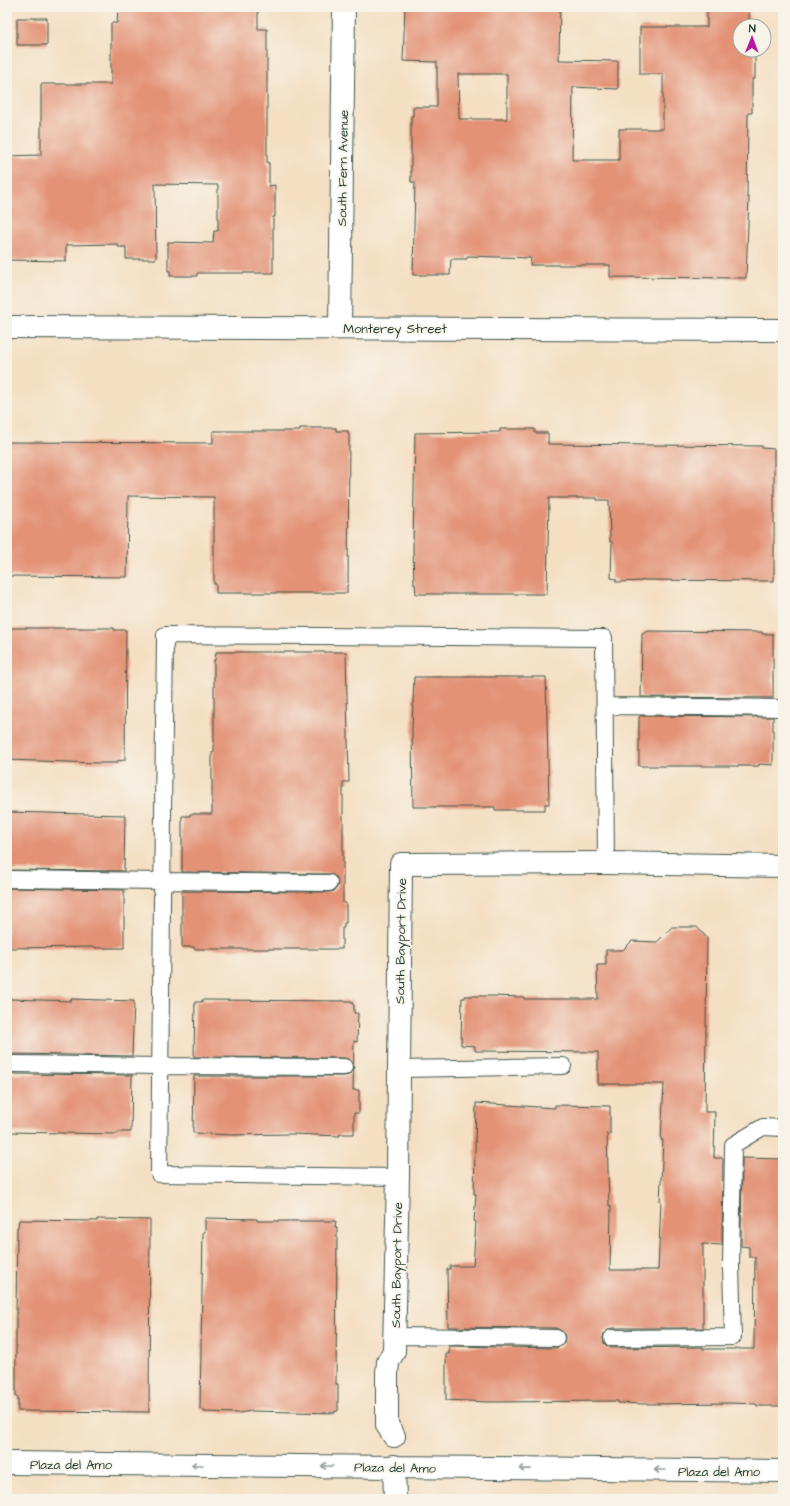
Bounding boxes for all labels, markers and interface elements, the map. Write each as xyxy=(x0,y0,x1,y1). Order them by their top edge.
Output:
north arrow xyxy=(732,18,772,58)
text: N xyxy=(749,21,756,36)
street label: South Fern Avenue xyxy=(333,110,353,226)
street label: Monterey Street xyxy=(343,320,447,339)
street label: South Bayport Drive xyxy=(391,878,412,1004)
street label: South Bayport Drive xyxy=(387,1202,408,1328)
street label: Plaza del Amo xyxy=(30,1456,113,1474)
street label: Plaza del Amo xyxy=(354,1458,437,1478)
one-way arrow xyxy=(191,1461,204,1469)
one-way arrow xyxy=(321,1462,334,1470)
street label: Plaza del Amo xyxy=(678,1463,761,1481)
one-way arrow xyxy=(519,1465,532,1473)
one-way arrow xyxy=(654,1466,667,1474)

